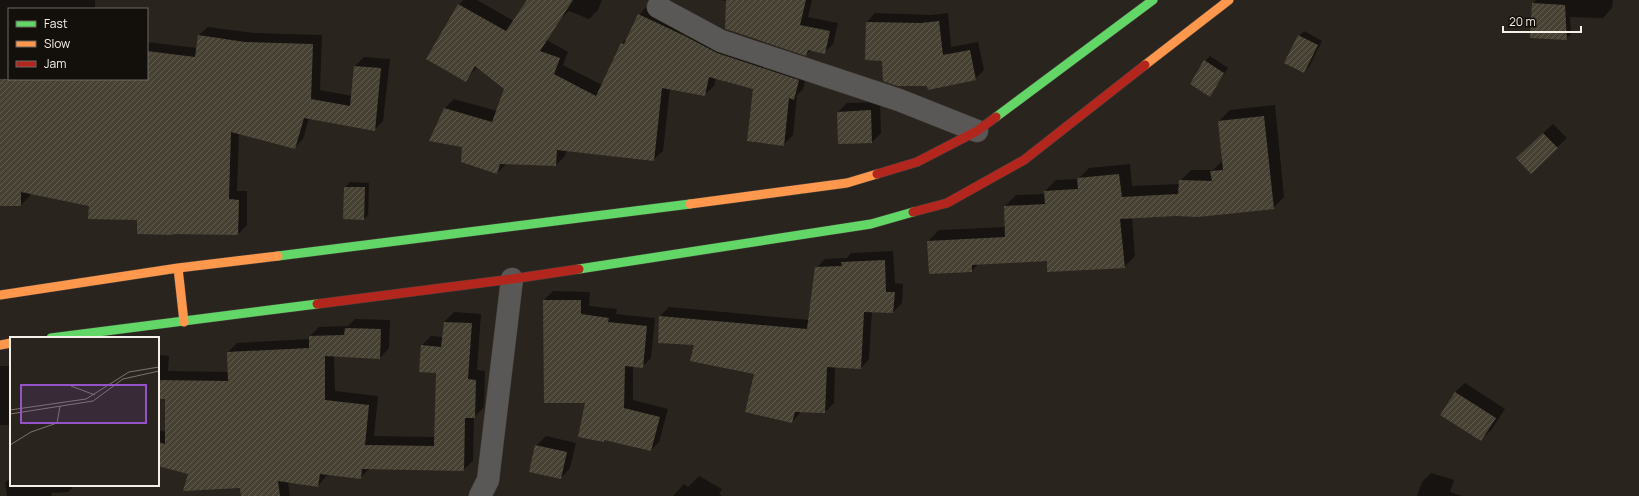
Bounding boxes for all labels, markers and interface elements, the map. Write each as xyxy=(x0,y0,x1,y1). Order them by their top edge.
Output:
legend xyxy=(8,8,148,80)
scale bar xyxy=(1503,8,1581,34)
text: 20 m xyxy=(1509,13,1536,30)
text: Fast xyxy=(44,15,68,32)
text: Slow xyxy=(44,35,70,52)
text: Jam xyxy=(44,55,66,72)
inset map xyxy=(10,337,159,486)

